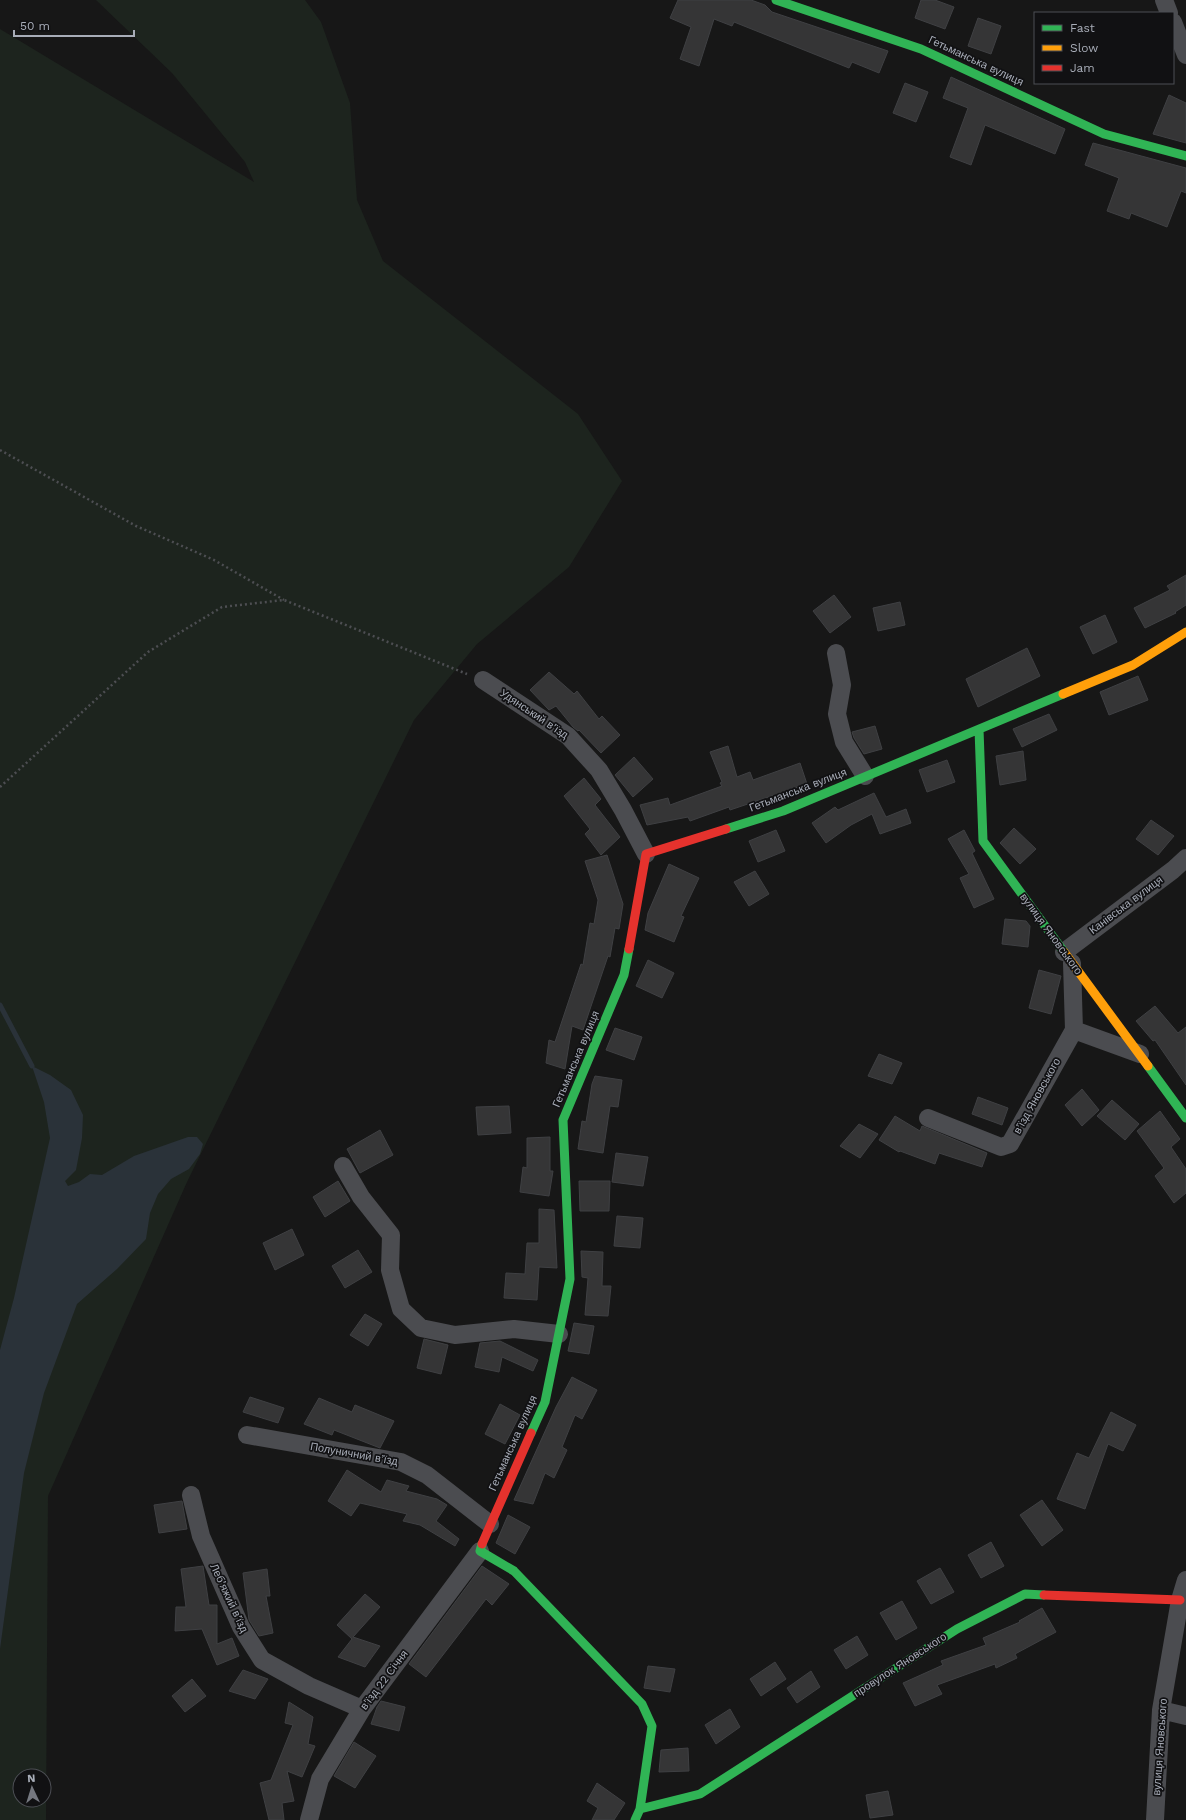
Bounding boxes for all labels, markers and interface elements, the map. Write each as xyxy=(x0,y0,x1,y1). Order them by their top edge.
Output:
scale bar xyxy=(14,12,134,38)
legend xyxy=(1034,12,1174,84)
text: 50 m xyxy=(20,19,50,33)
text: Fast xyxy=(1070,21,1095,35)
street label: Гетьманська вулиця xyxy=(926,33,1026,89)
text: Slow xyxy=(1070,41,1098,55)
text: Jam xyxy=(1070,61,1095,75)
street label: Удянський в’їзд xyxy=(497,686,571,742)
street label: Гетьманська вулиця xyxy=(747,765,849,815)
street label: Канівська вулиця xyxy=(1087,873,1165,937)
street label: вулиця Яновського xyxy=(1017,891,1085,977)
street label: Гетьманська вулиця xyxy=(550,1009,602,1109)
street label: в’їзд Яновського xyxy=(1011,1056,1063,1136)
street label: Гетьманська вулиця xyxy=(486,1393,540,1493)
street label: Полуничний в’їзд xyxy=(309,1440,399,1468)
street label: Леб’яжий в’їзд xyxy=(207,1561,251,1635)
street label: провулок Яновського xyxy=(851,1630,949,1700)
street label: в'їзд 22 Січня xyxy=(357,1648,411,1712)
street label: вулиця Яновського xyxy=(1150,1698,1170,1796)
north arrow xyxy=(12,1768,52,1808)
text: N xyxy=(27,1772,36,1785)

